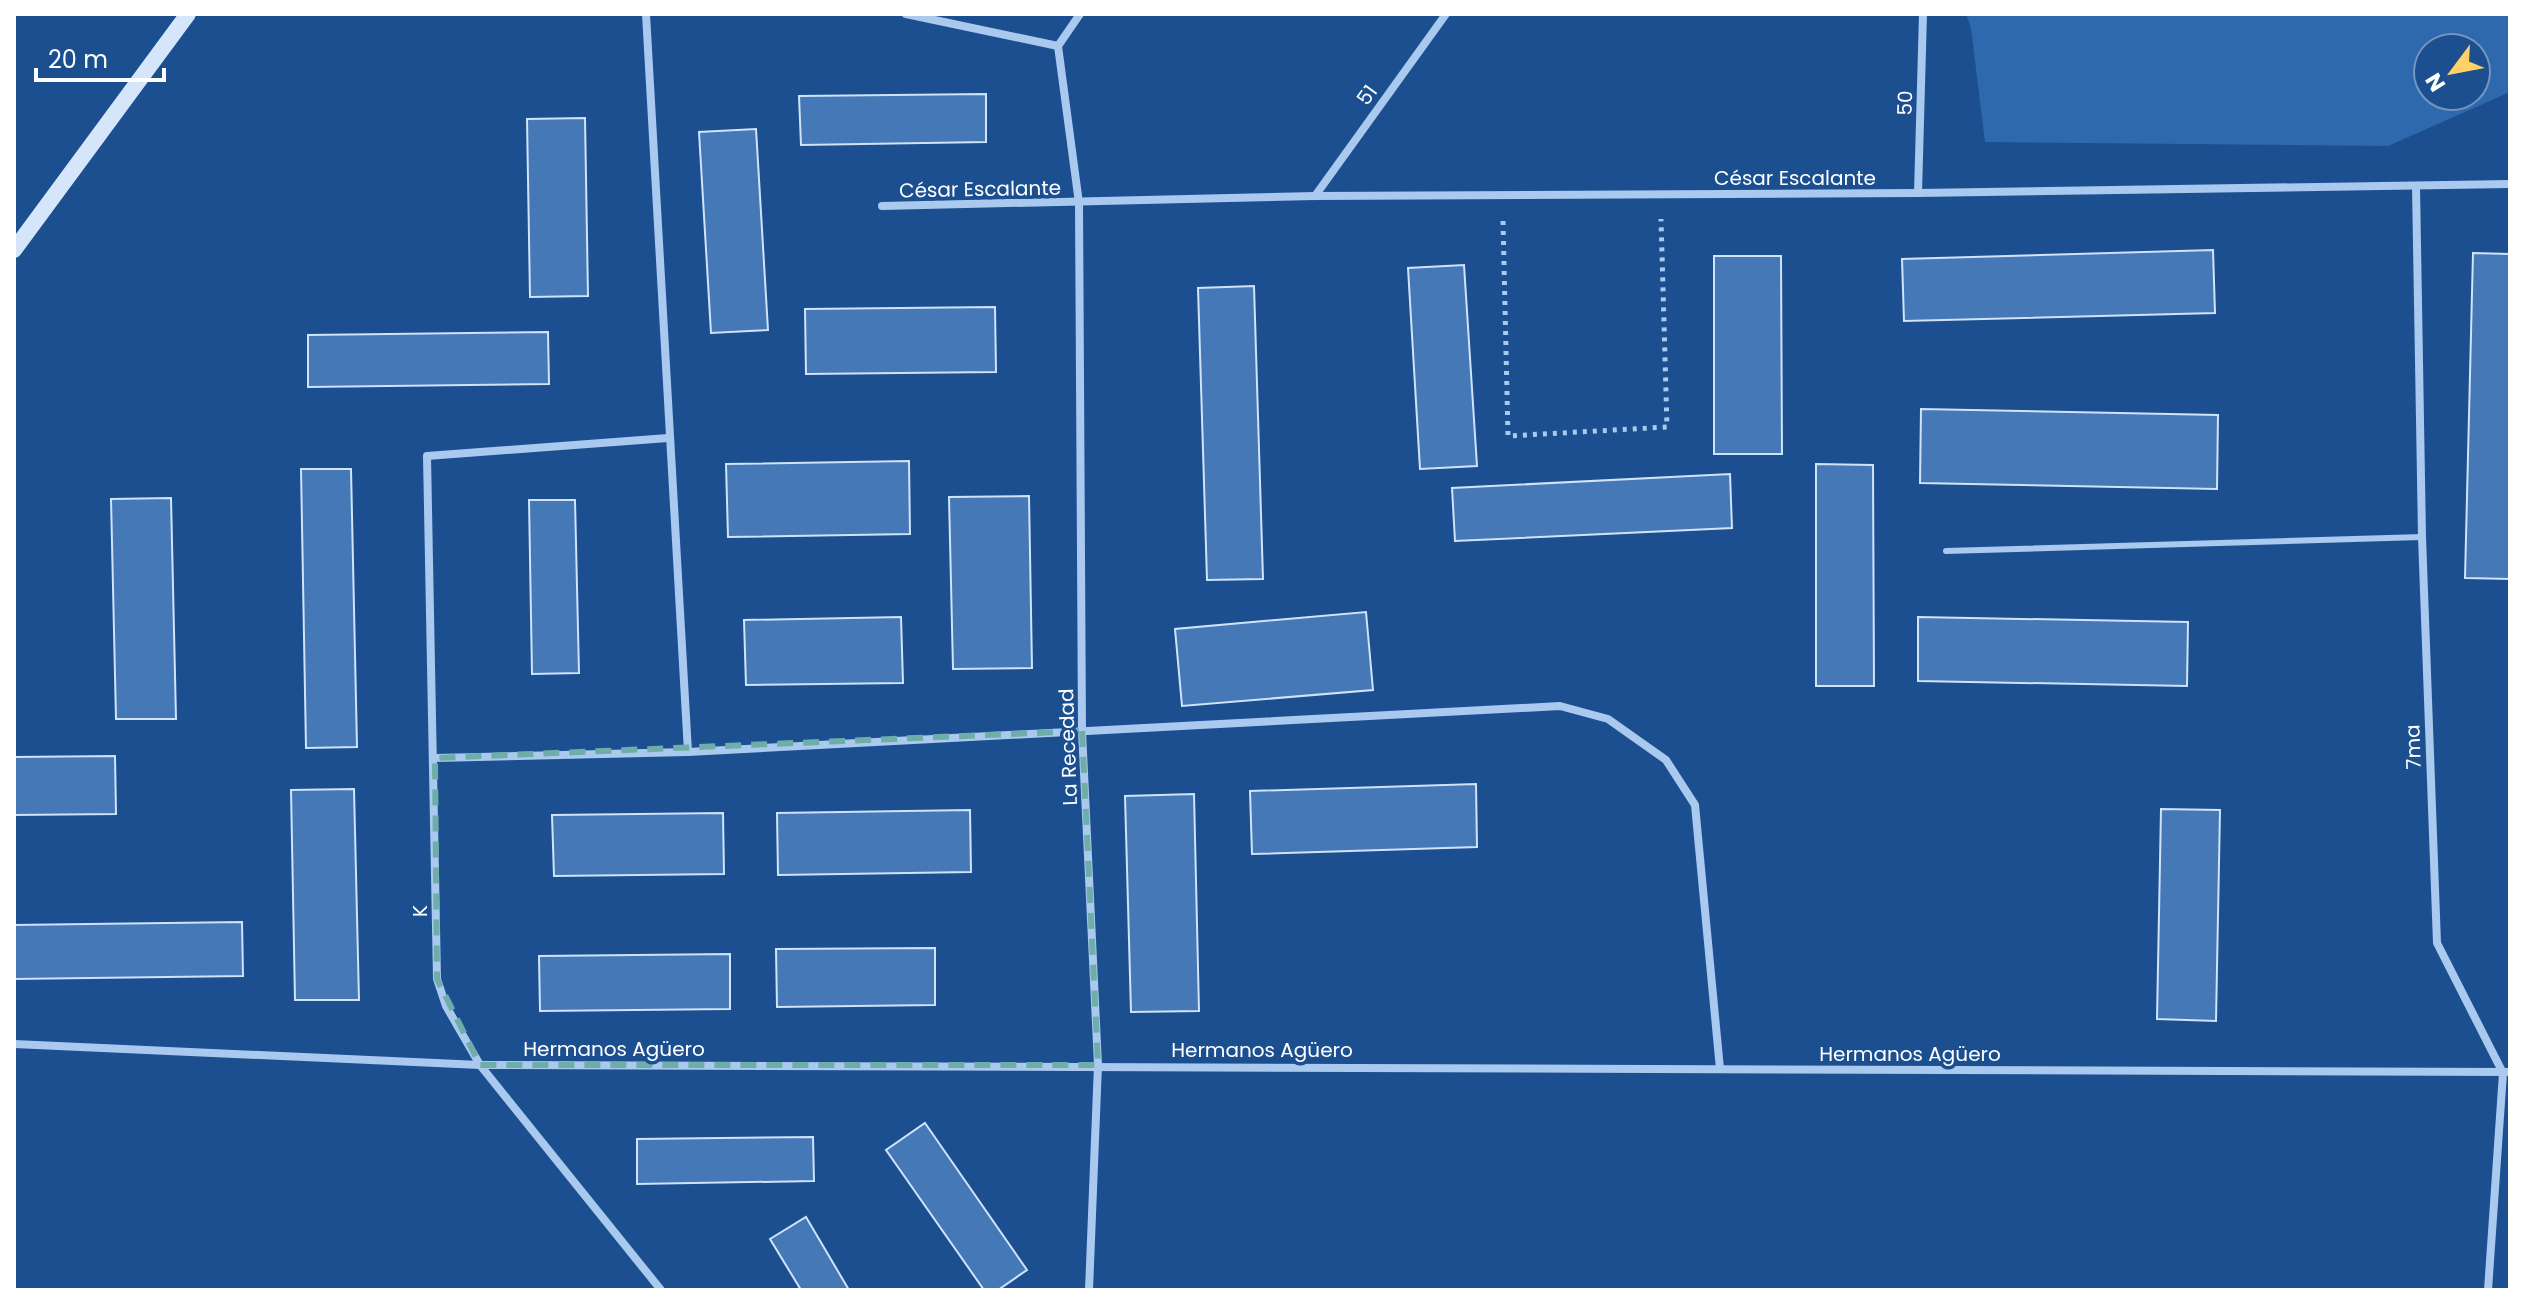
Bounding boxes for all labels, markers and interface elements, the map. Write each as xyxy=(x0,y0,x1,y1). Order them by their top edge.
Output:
scale bar xyxy=(36,32,164,82)
north arrow xyxy=(2412,32,2492,112)
text: 20 m xyxy=(48,43,108,76)
text: N xyxy=(2418,67,2453,98)
street label: 51 xyxy=(1350,79,1384,111)
street label: 50 xyxy=(1891,90,1919,116)
street label: César Escalante xyxy=(1714,164,1876,192)
street label: César Escalante xyxy=(899,174,1061,204)
street label: La Recedad xyxy=(1052,688,1084,806)
street label: 7ma xyxy=(2398,724,2428,770)
street label: K xyxy=(406,905,434,917)
street label: Hermanos Agüero xyxy=(523,1035,705,1063)
street label: Hermanos Agüero xyxy=(1171,1036,1353,1064)
street label: Hermanos Agüero xyxy=(1819,1040,2001,1068)

